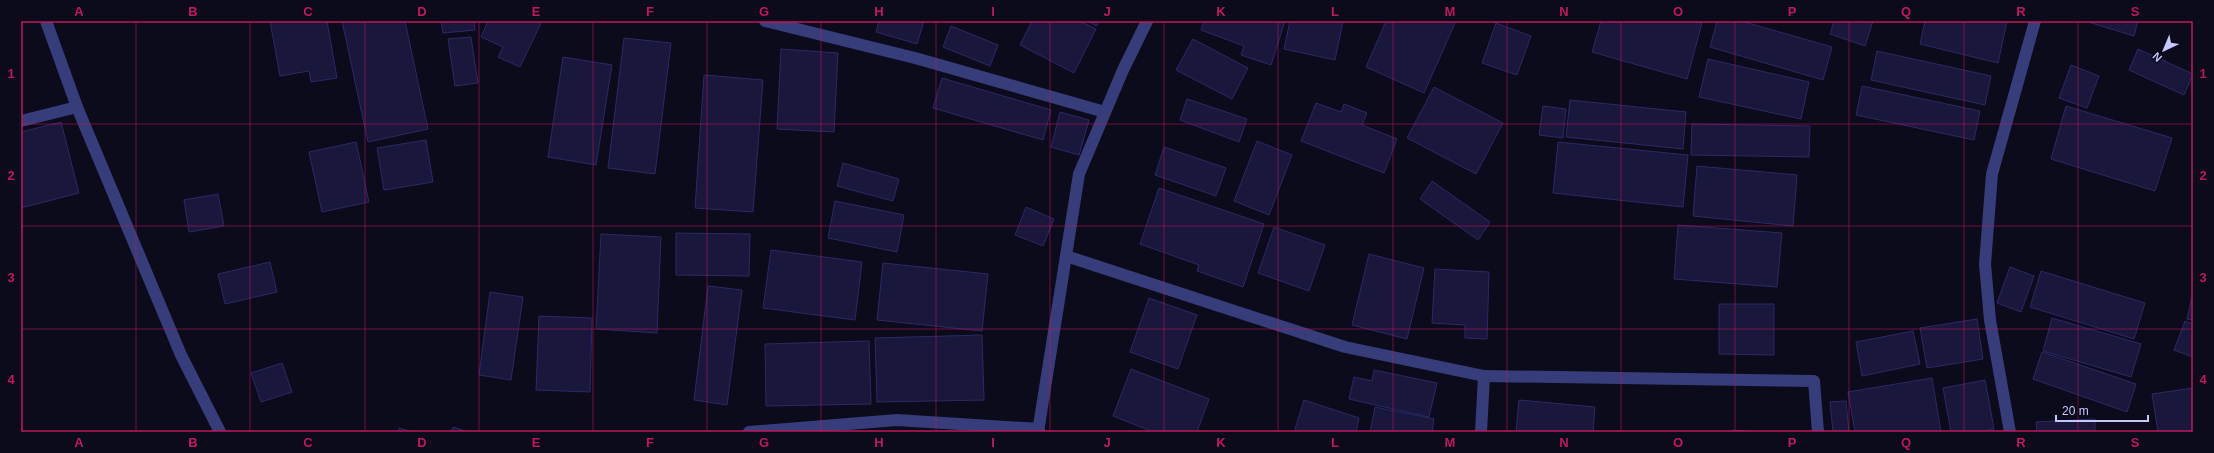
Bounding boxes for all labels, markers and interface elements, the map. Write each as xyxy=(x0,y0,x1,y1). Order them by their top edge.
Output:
text: A xyxy=(74,4,84,19)
text: B xyxy=(188,4,198,19)
text: C xyxy=(303,4,313,19)
text: D xyxy=(417,4,427,19)
text: E xyxy=(532,4,541,19)
text: F xyxy=(646,4,654,19)
text: G xyxy=(759,4,769,19)
text: H xyxy=(874,4,884,19)
text: I xyxy=(991,4,995,19)
text: J xyxy=(1103,4,1111,19)
text: K xyxy=(1216,4,1226,19)
text: L xyxy=(1331,4,1339,19)
text: M xyxy=(1445,4,1455,19)
text: N xyxy=(1559,4,1569,19)
text: O xyxy=(1673,4,1683,19)
text: P xyxy=(1788,4,1797,19)
text: Q xyxy=(1901,4,1911,19)
text: R xyxy=(2016,4,2026,19)
text: S xyxy=(2131,4,2140,19)
north arrow xyxy=(2144,30,2184,70)
text: N xyxy=(2150,50,2164,64)
text: 1 xyxy=(7,66,15,81)
text: 1 xyxy=(2199,66,2207,81)
text: 2 xyxy=(7,168,15,183)
text: 2 xyxy=(2199,168,2207,183)
text: 3 xyxy=(7,270,15,285)
text: 3 xyxy=(2199,270,2207,285)
text: 4 xyxy=(7,372,15,387)
text: 4 xyxy=(2199,372,2207,387)
scale bar xyxy=(2056,397,2148,423)
text: 20 m xyxy=(2062,404,2089,418)
text: A xyxy=(74,435,84,450)
text: B xyxy=(188,435,198,450)
text: C xyxy=(303,435,313,450)
text: D xyxy=(417,435,427,450)
text: E xyxy=(532,435,541,450)
text: F xyxy=(646,435,654,450)
text: G xyxy=(759,435,769,450)
text: H xyxy=(874,435,884,450)
text: I xyxy=(991,435,995,450)
text: J xyxy=(1103,435,1111,450)
text: K xyxy=(1216,435,1226,450)
text: L xyxy=(1331,435,1339,450)
text: M xyxy=(1445,435,1455,450)
text: N xyxy=(1559,435,1569,450)
text: O xyxy=(1673,435,1683,450)
text: P xyxy=(1788,435,1797,450)
text: Q xyxy=(1901,435,1911,450)
text: R xyxy=(2016,435,2026,450)
text: S xyxy=(2131,435,2140,450)

